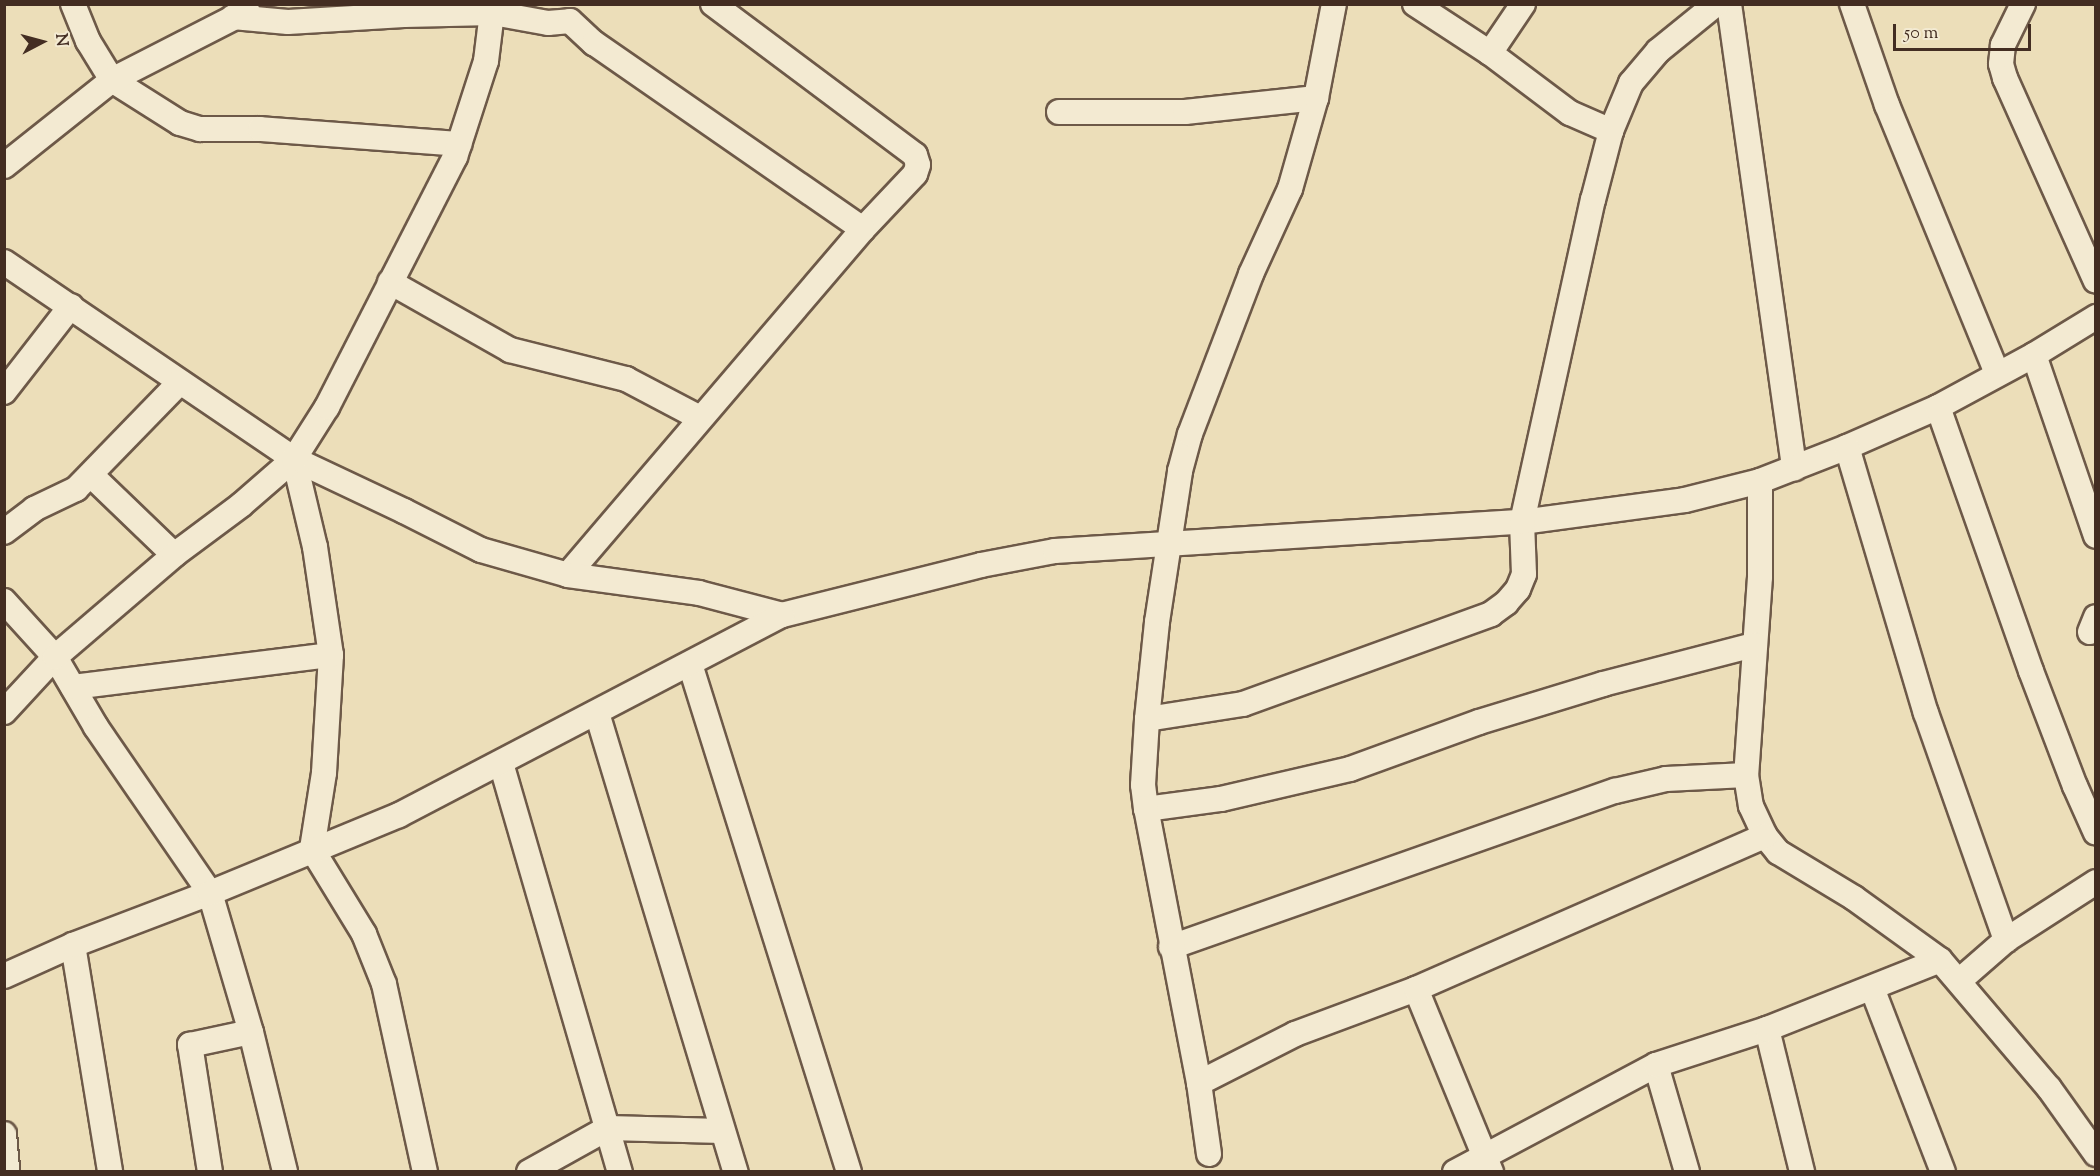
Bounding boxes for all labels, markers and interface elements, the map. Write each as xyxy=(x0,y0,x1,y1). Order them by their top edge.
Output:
north arrow xyxy=(12,12,72,72)
scale bar xyxy=(1896,12,2034,50)
text: 50 m xyxy=(1904,21,1938,47)
text: N xyxy=(48,33,73,48)

